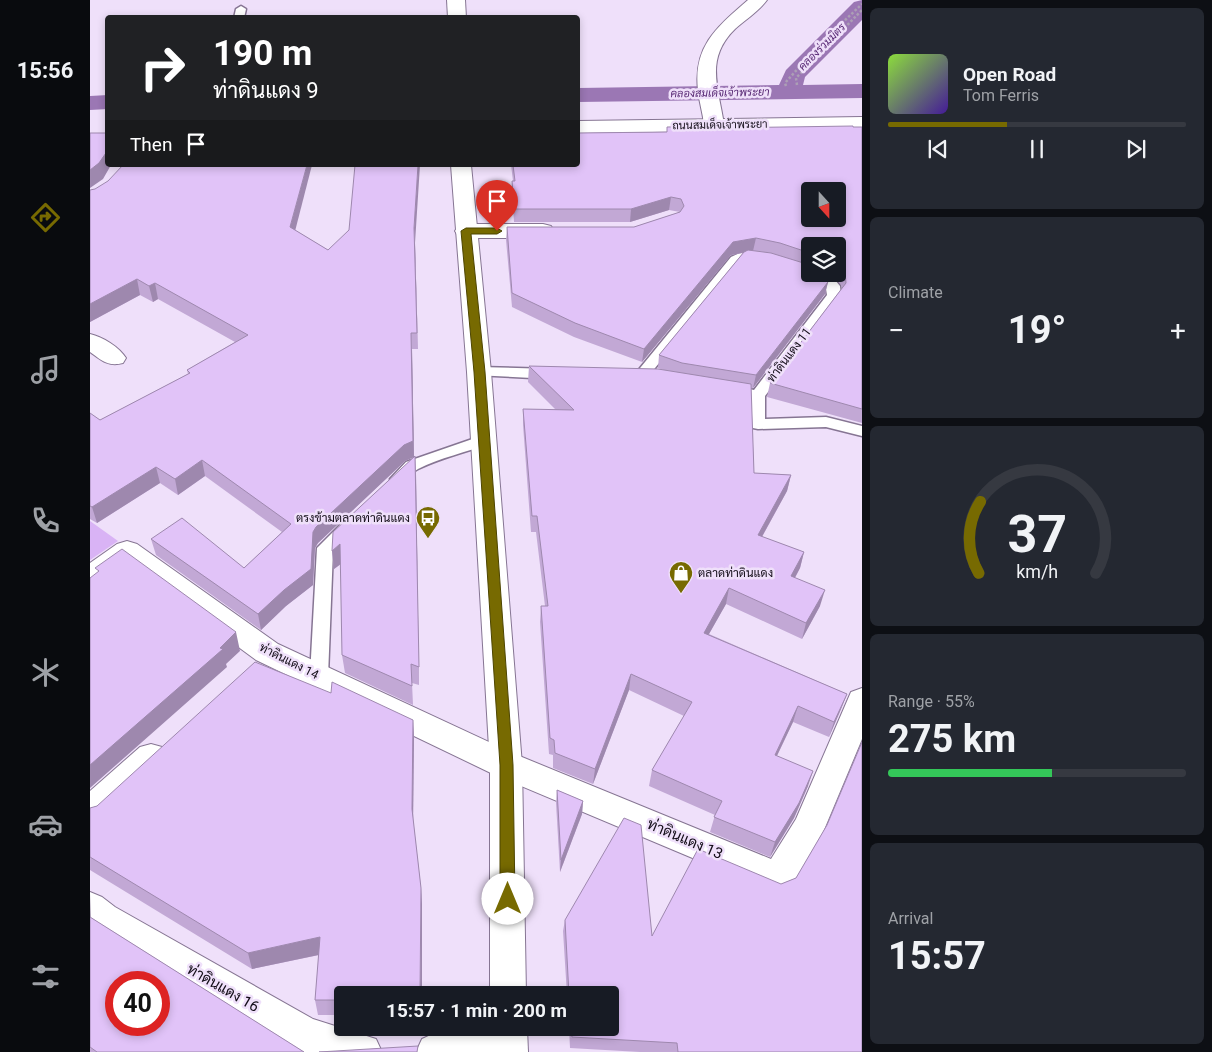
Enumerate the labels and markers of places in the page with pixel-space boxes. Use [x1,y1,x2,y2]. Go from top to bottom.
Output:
pin [476,180,518,231]
bus stop icon: ตรงข้ามตลาดท่าดินแดง [415,505,441,539]
place label: ตรงข้ามตลาดท่าดินแดง [296,511,410,525]
shop icon: ตลาดท่าดินแดง [668,560,694,594]
place label: ตลาดท่าดินแดง [698,566,773,580]

